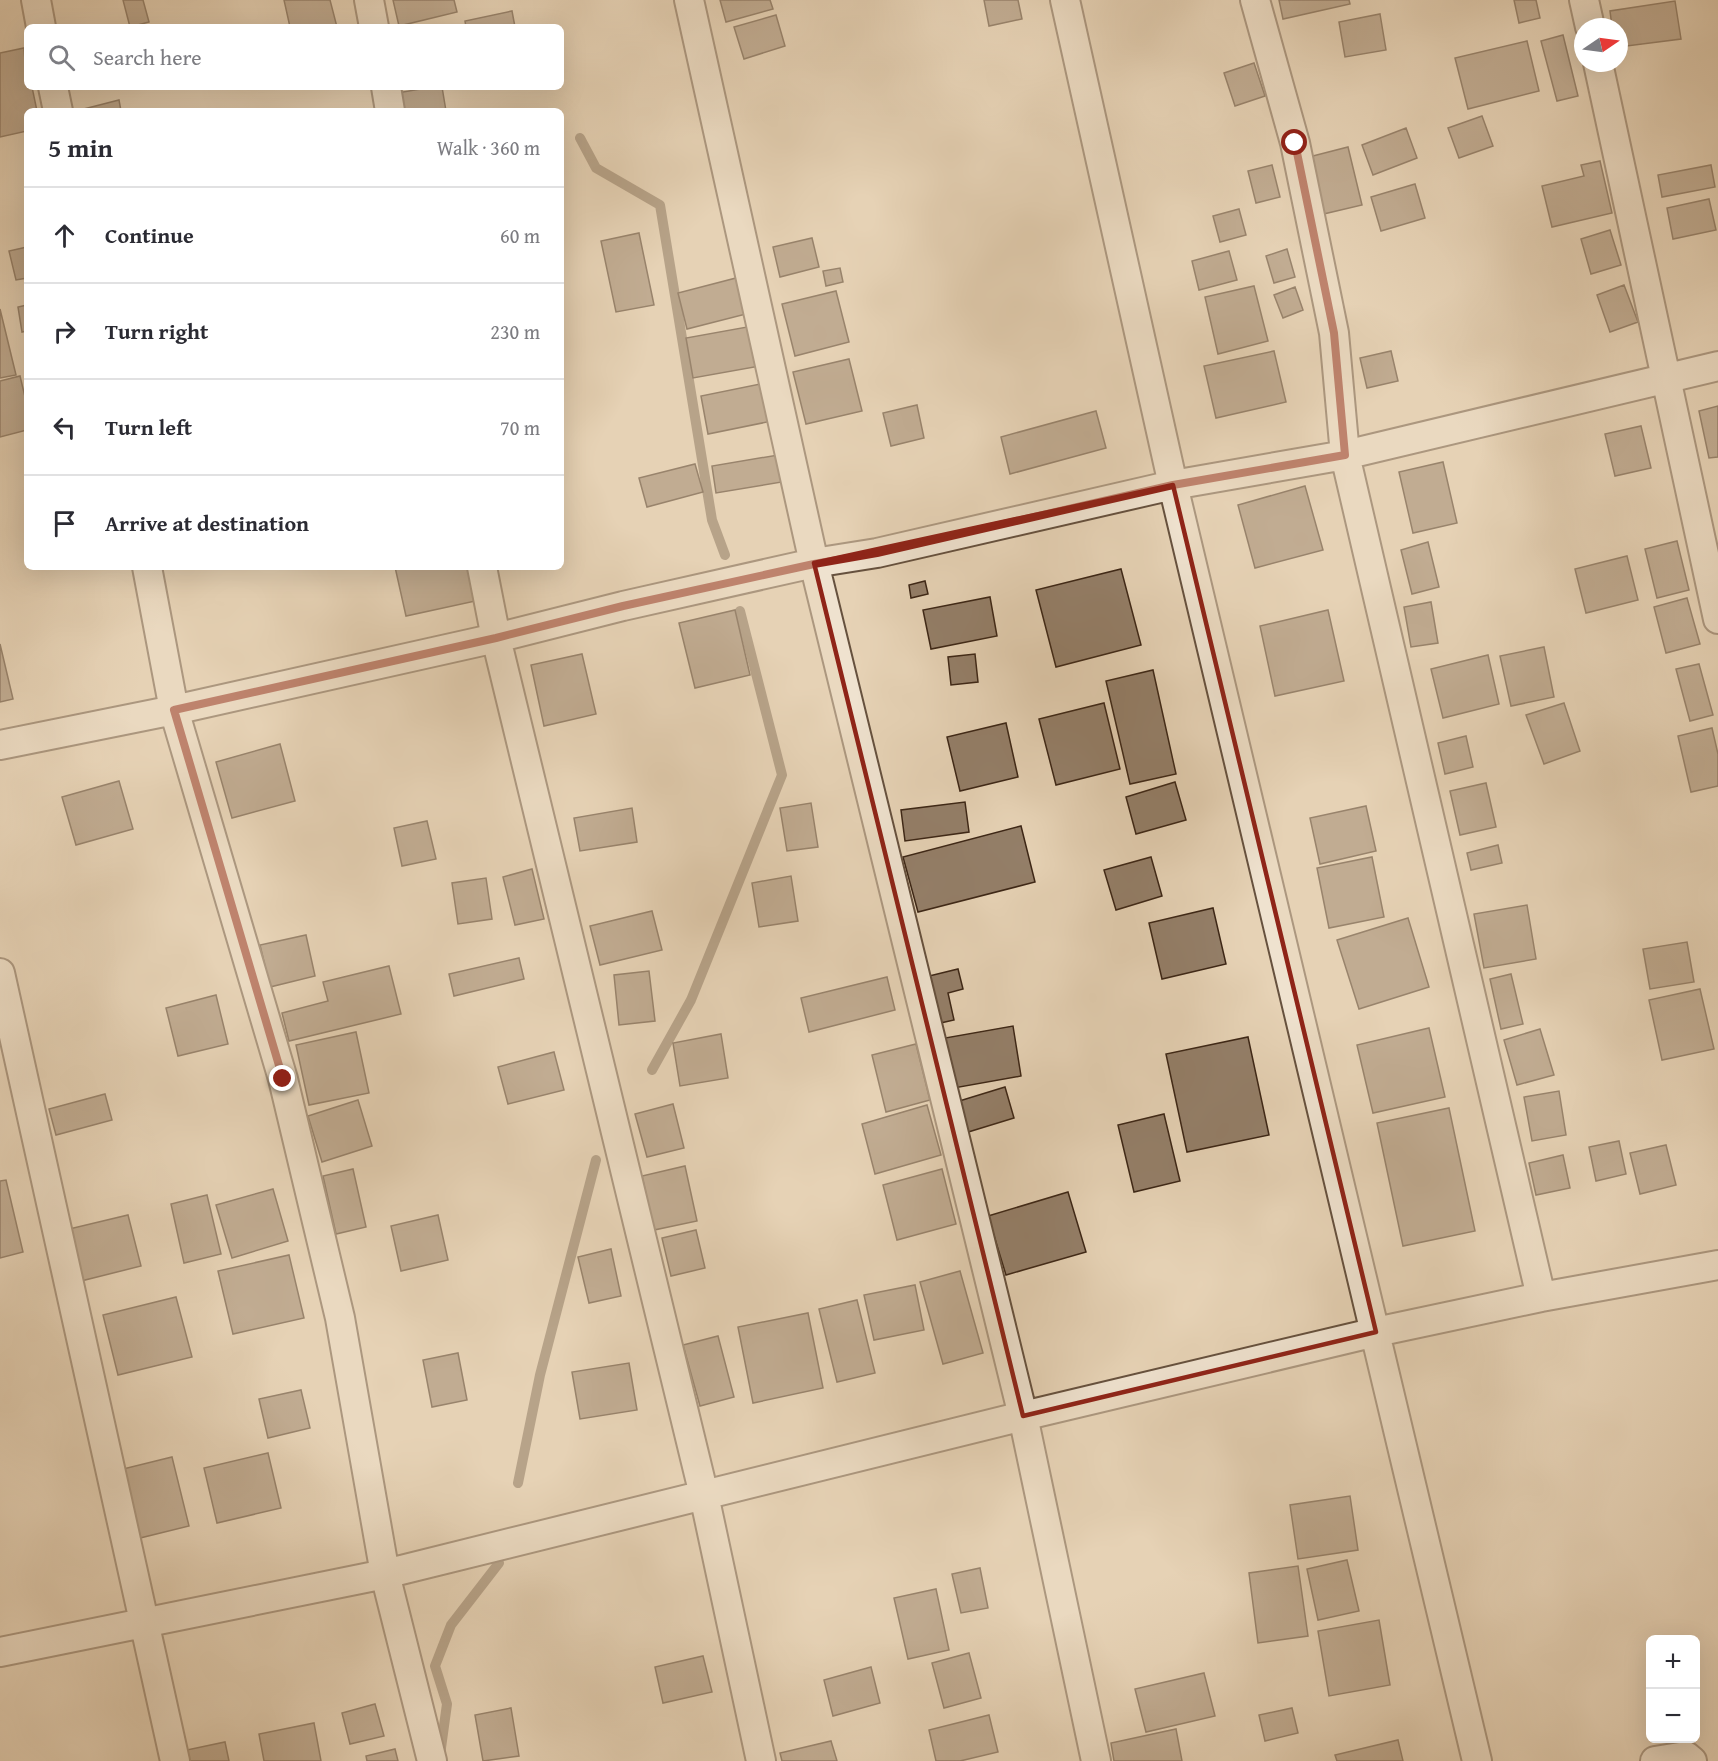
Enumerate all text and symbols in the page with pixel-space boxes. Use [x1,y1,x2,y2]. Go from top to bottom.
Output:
north arrow [1574,18,1628,72]
search box [24,24,564,90]
icon: search [45,41,78,74]
text: Search here [93,41,202,73]
text: 5 min [48,128,113,167]
route start [1281,129,1307,155]
text: Walk · 360 m [437,133,540,162]
icon: ahead [48,219,81,252]
text: Continue [105,219,194,251]
text: 60 m [500,221,540,250]
icon: right [48,315,81,348]
text: Turn right [105,315,208,347]
text: 230 m [490,317,540,346]
icon: left [48,411,81,444]
text: Turn left [105,411,192,443]
text: 70 m [500,413,540,442]
icon: arrive [48,507,81,540]
text: Arrive at destination [105,507,309,539]
route end [269,1065,295,1091]
map controls [1646,1635,1700,1743]
button: + [1646,1635,1700,1689]
button: − [1646,1689,1700,1743]

